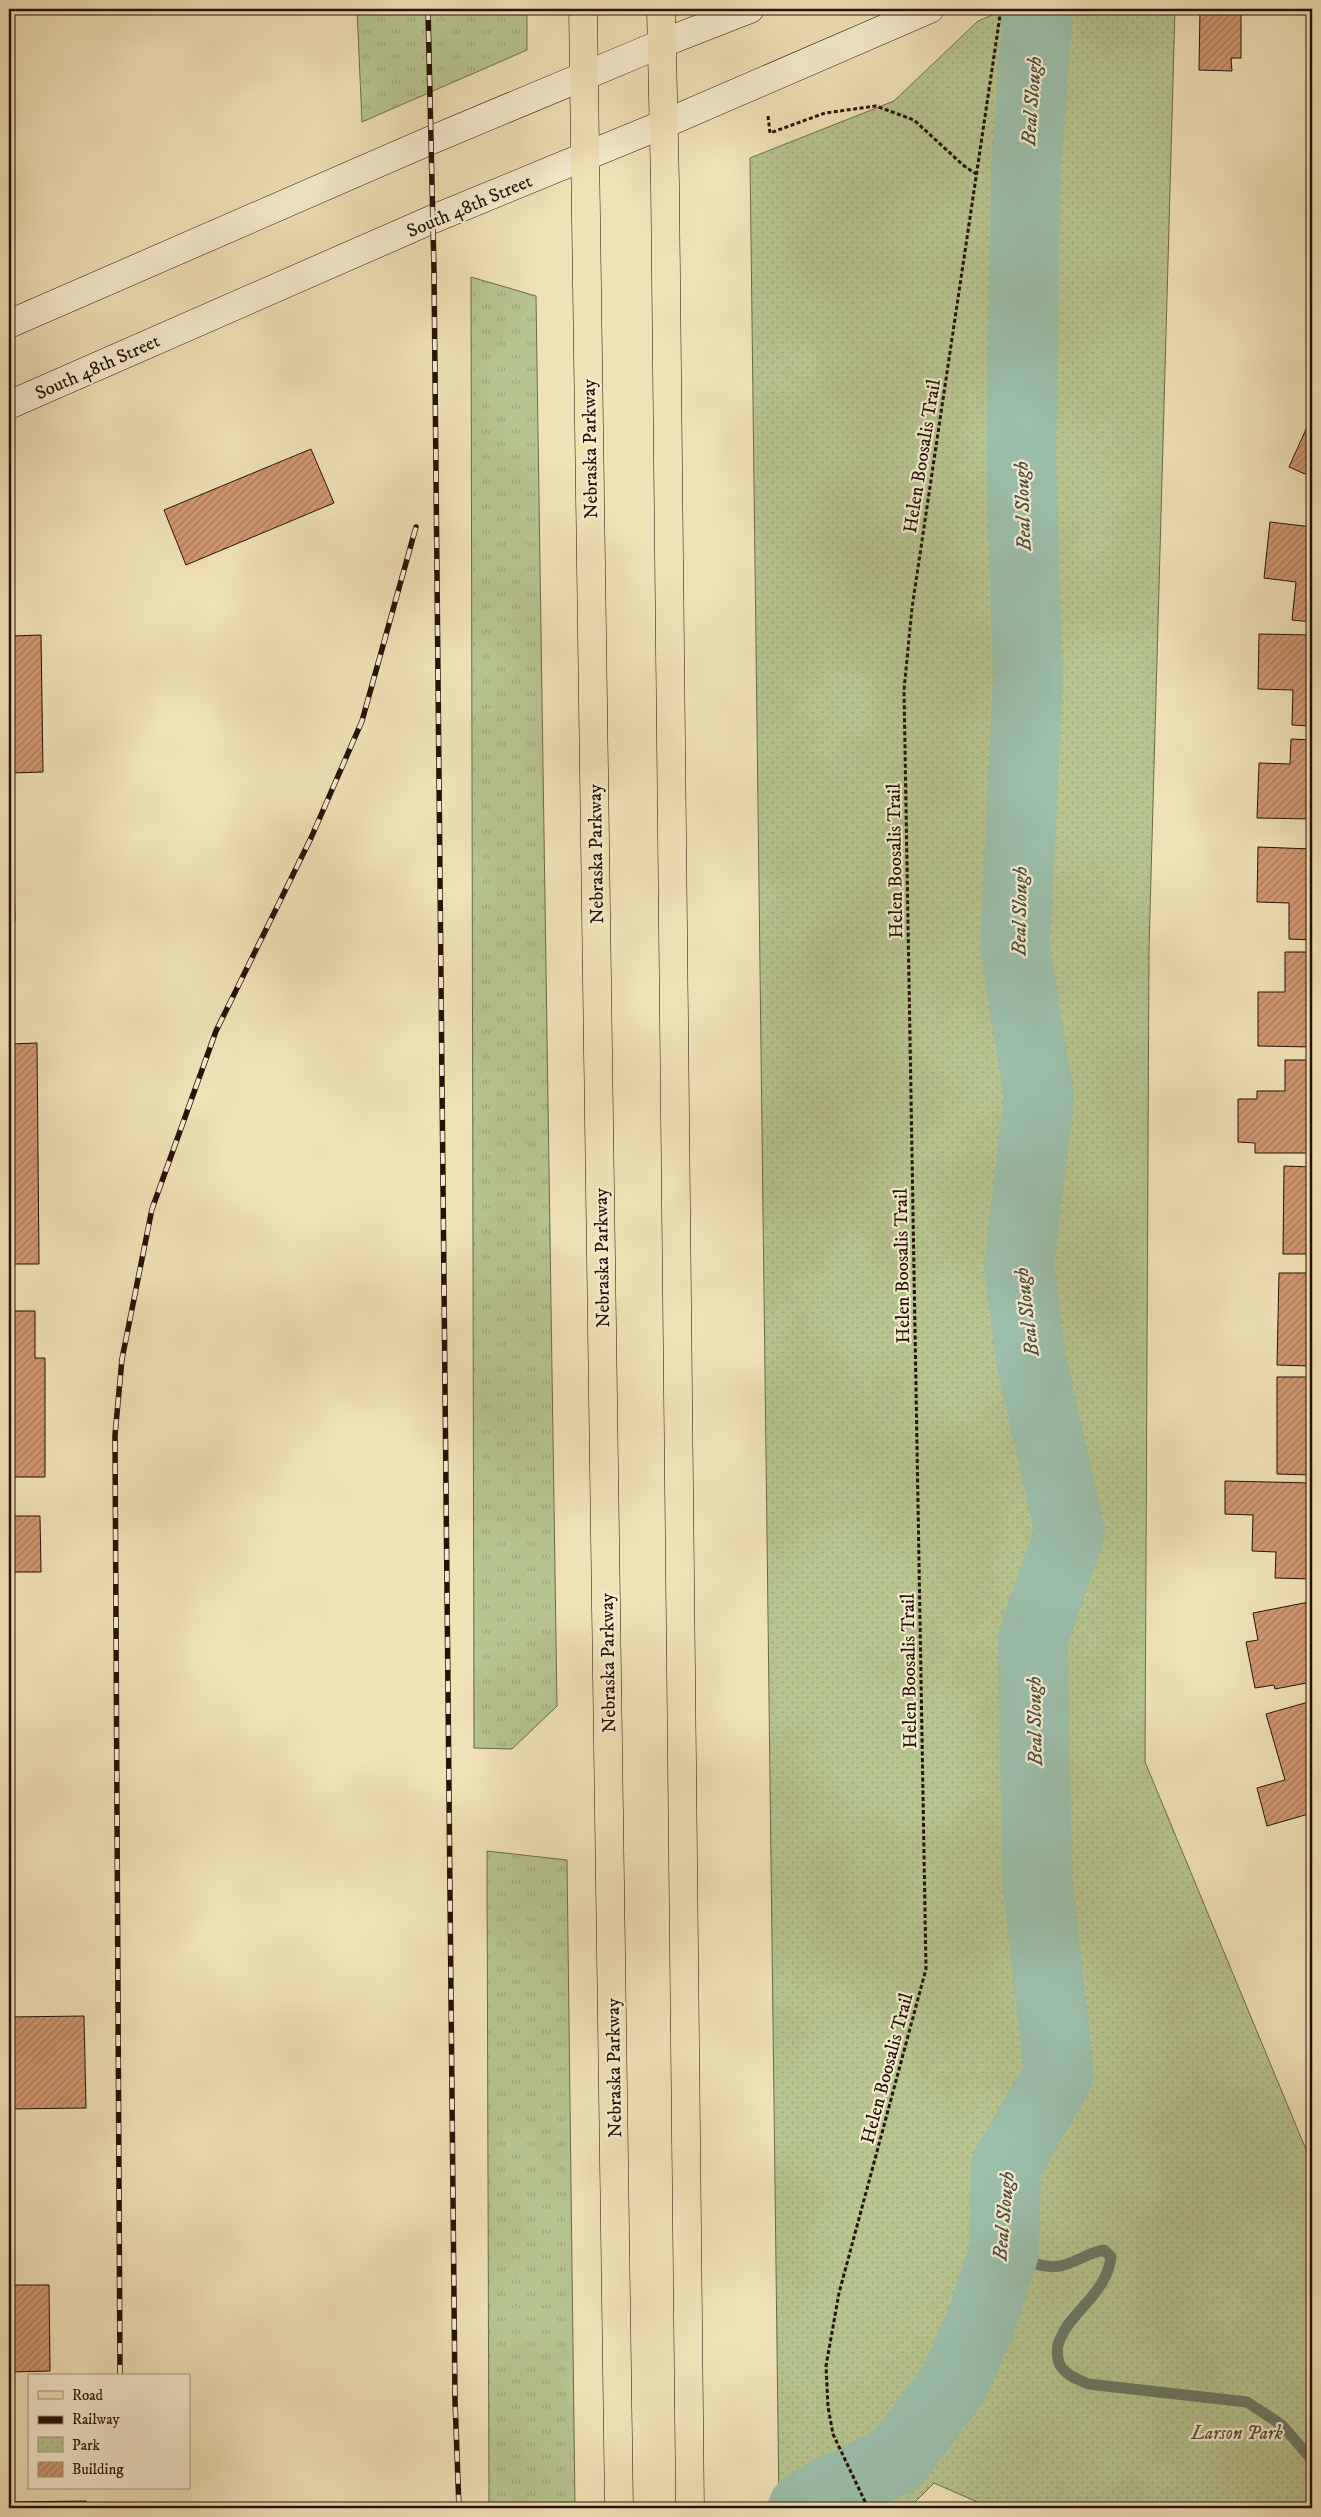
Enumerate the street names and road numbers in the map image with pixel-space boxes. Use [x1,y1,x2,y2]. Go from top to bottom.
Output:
street label: South 48th Street [403,170,536,243]
street label: South 48th Street [32,330,164,405]
street label: Nebraska Parkway [578,378,603,519]
street label: Helen Boosalis Trail [899,378,946,535]
street label: Nebraska Parkway [584,783,609,924]
street label: Helen Boosalis Trail [883,783,908,939]
street label: Nebraska Parkway [590,1187,615,1328]
street label: Helen Boosalis Trail [890,1188,915,1344]
street label: Nebraska Parkway [596,1592,621,1733]
street label: Helen Boosalis Trail [897,1593,922,1749]
street label: Helen Boosalis Trail [856,1990,919,2146]
street label: Nebraska Parkway [602,1997,627,2138]

